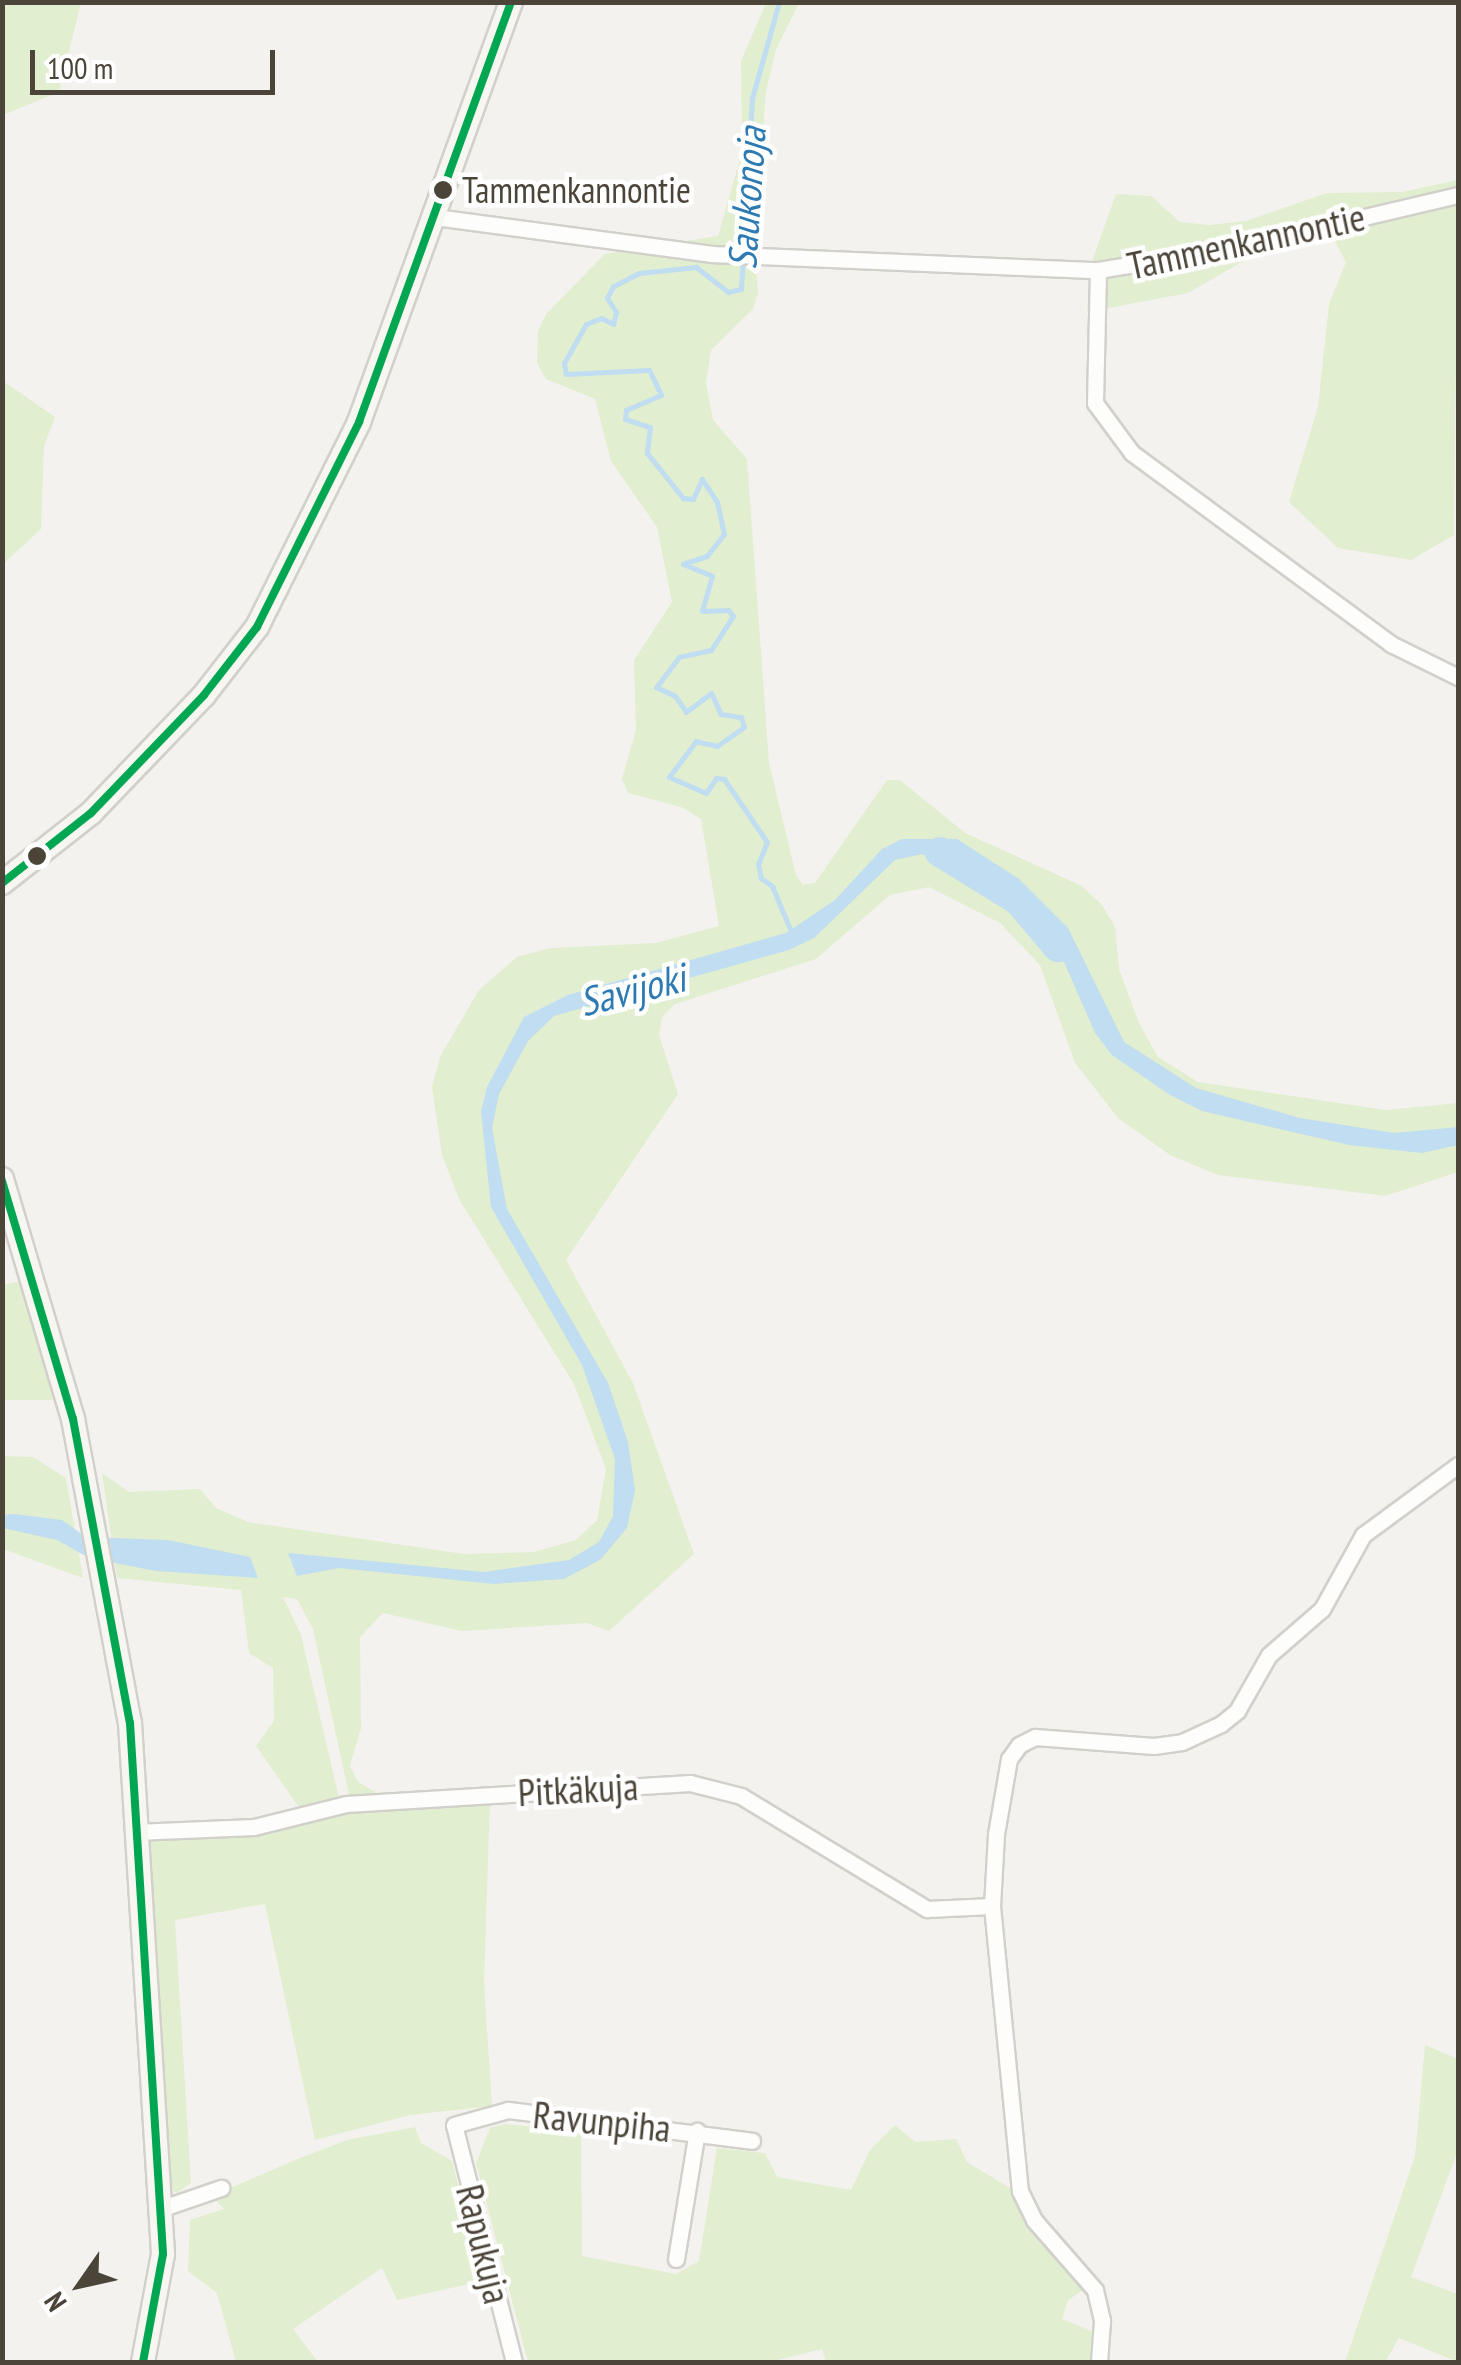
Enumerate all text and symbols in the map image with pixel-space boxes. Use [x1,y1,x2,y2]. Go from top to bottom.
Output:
scale bar [35,30,280,92]
text: 100 m [47,48,113,87]
water label: Saukonoja [717,125,775,271]
place label: Tammenkannontie [462,168,691,212]
marker: Tammenkannontie [433,180,453,200]
street label: Tammenkannontie [1123,194,1369,288]
unlabelled marker [27,846,47,866]
water label: Savijoki [574,953,690,1025]
street label: Pitkäkuja [517,1763,639,1815]
street label: Ravunpiha [531,2091,673,2151]
street label: Rapukuja [447,2180,521,2308]
north arrow [30,2235,130,2335]
text: N [35,2285,74,2319]

